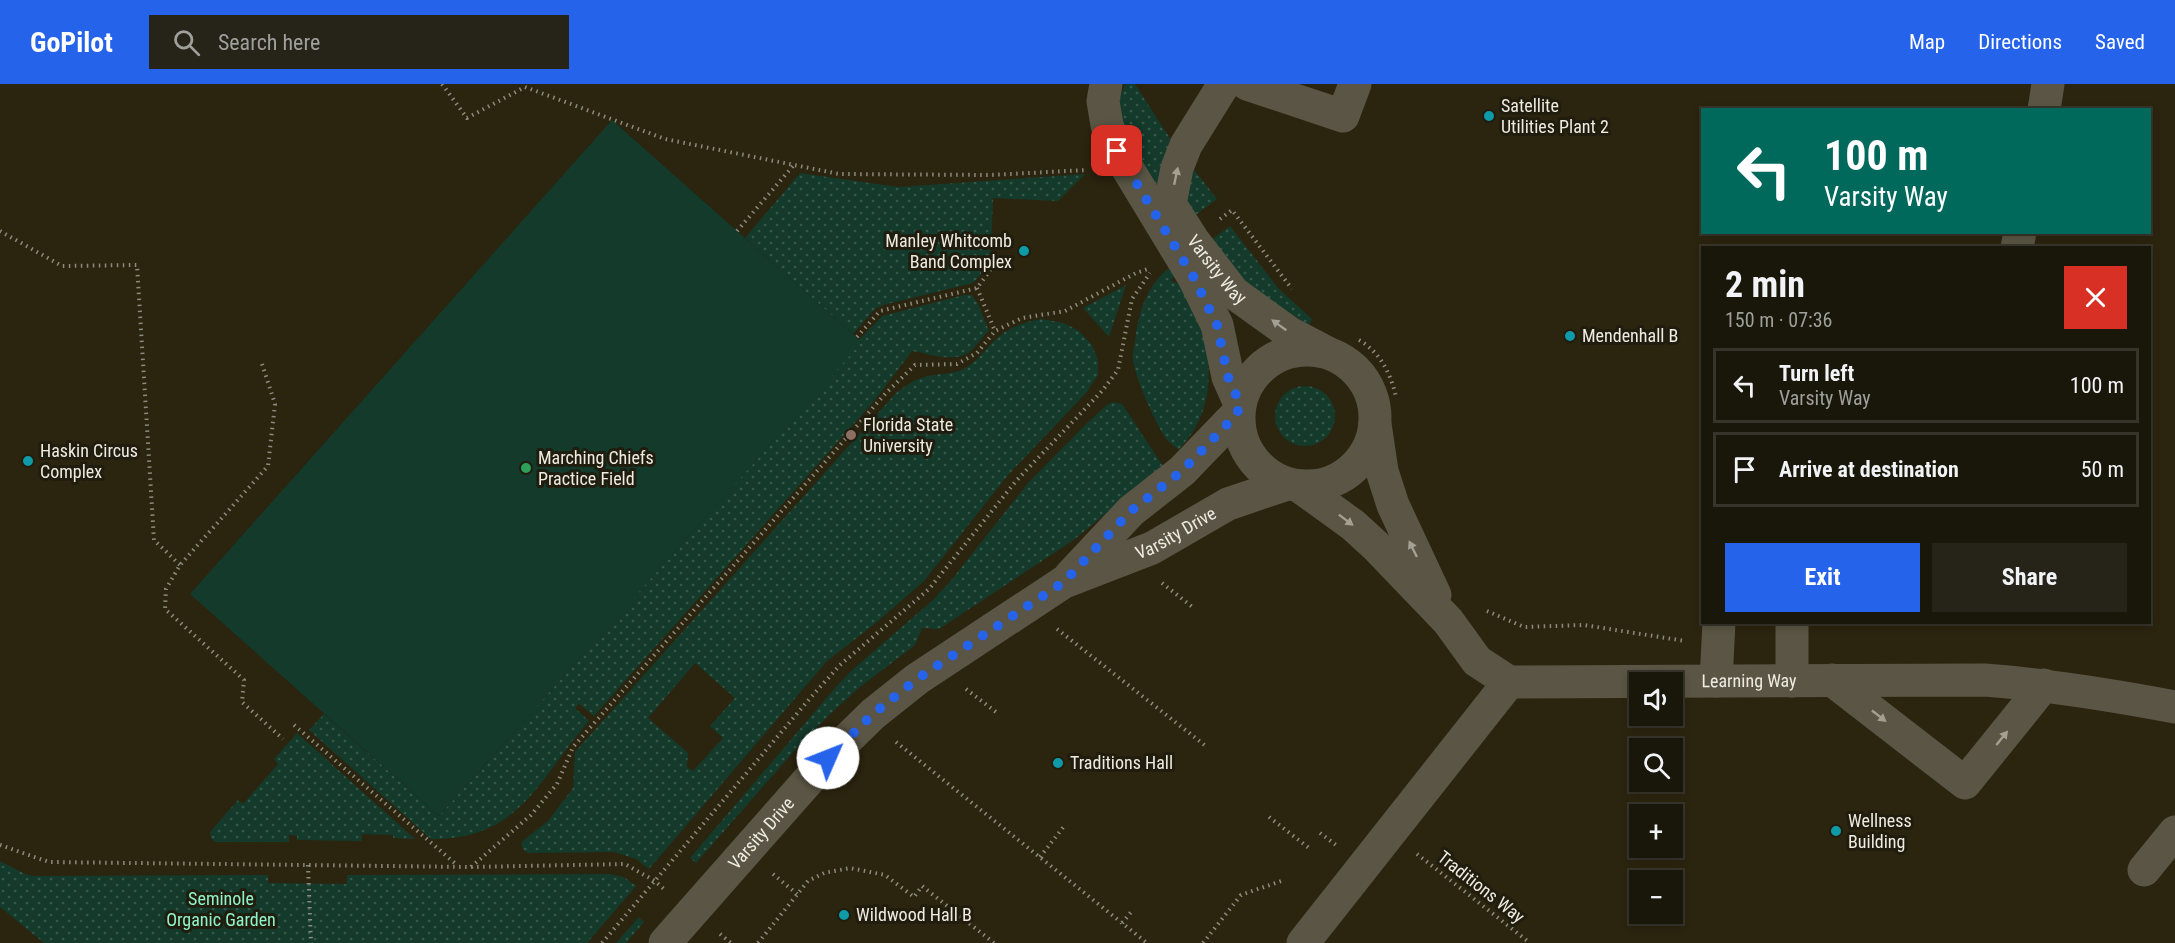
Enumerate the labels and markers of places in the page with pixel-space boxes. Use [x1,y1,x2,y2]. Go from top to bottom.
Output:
place label: Satellite Utilities Plant 2 [1501,95,1609,137]
marker: Satellite Utilities Plant 2 [1482,109,1496,123]
pin [1091,125,1142,176]
place label: Manley Whitcomb Band Complex [885,230,1012,272]
marker: Manley Whitcomb Band Complex [1017,244,1031,258]
place label: Mendenhall B [1582,325,1678,346]
marker: Mendenhall B [1563,329,1577,343]
place label: Florida State University [863,414,953,456]
marker: Florida State University [844,428,858,442]
place label: Haskin Circus Complex [40,440,138,482]
place label: Marching Chiefs Practice Field [538,447,654,489]
marker: Haskin Circus Complex [21,454,35,468]
marker: Marching Chiefs Practice Field [519,461,533,475]
place label: Traditions Hall [1070,752,1173,773]
marker: Traditions Hall [1051,756,1065,770]
place label: Wellness Building [1848,810,1912,852]
marker: Wellness Building [1829,824,1843,838]
place label: Wildwood Hall B [856,904,972,925]
marker: Wildwood Hall B [837,908,851,922]

